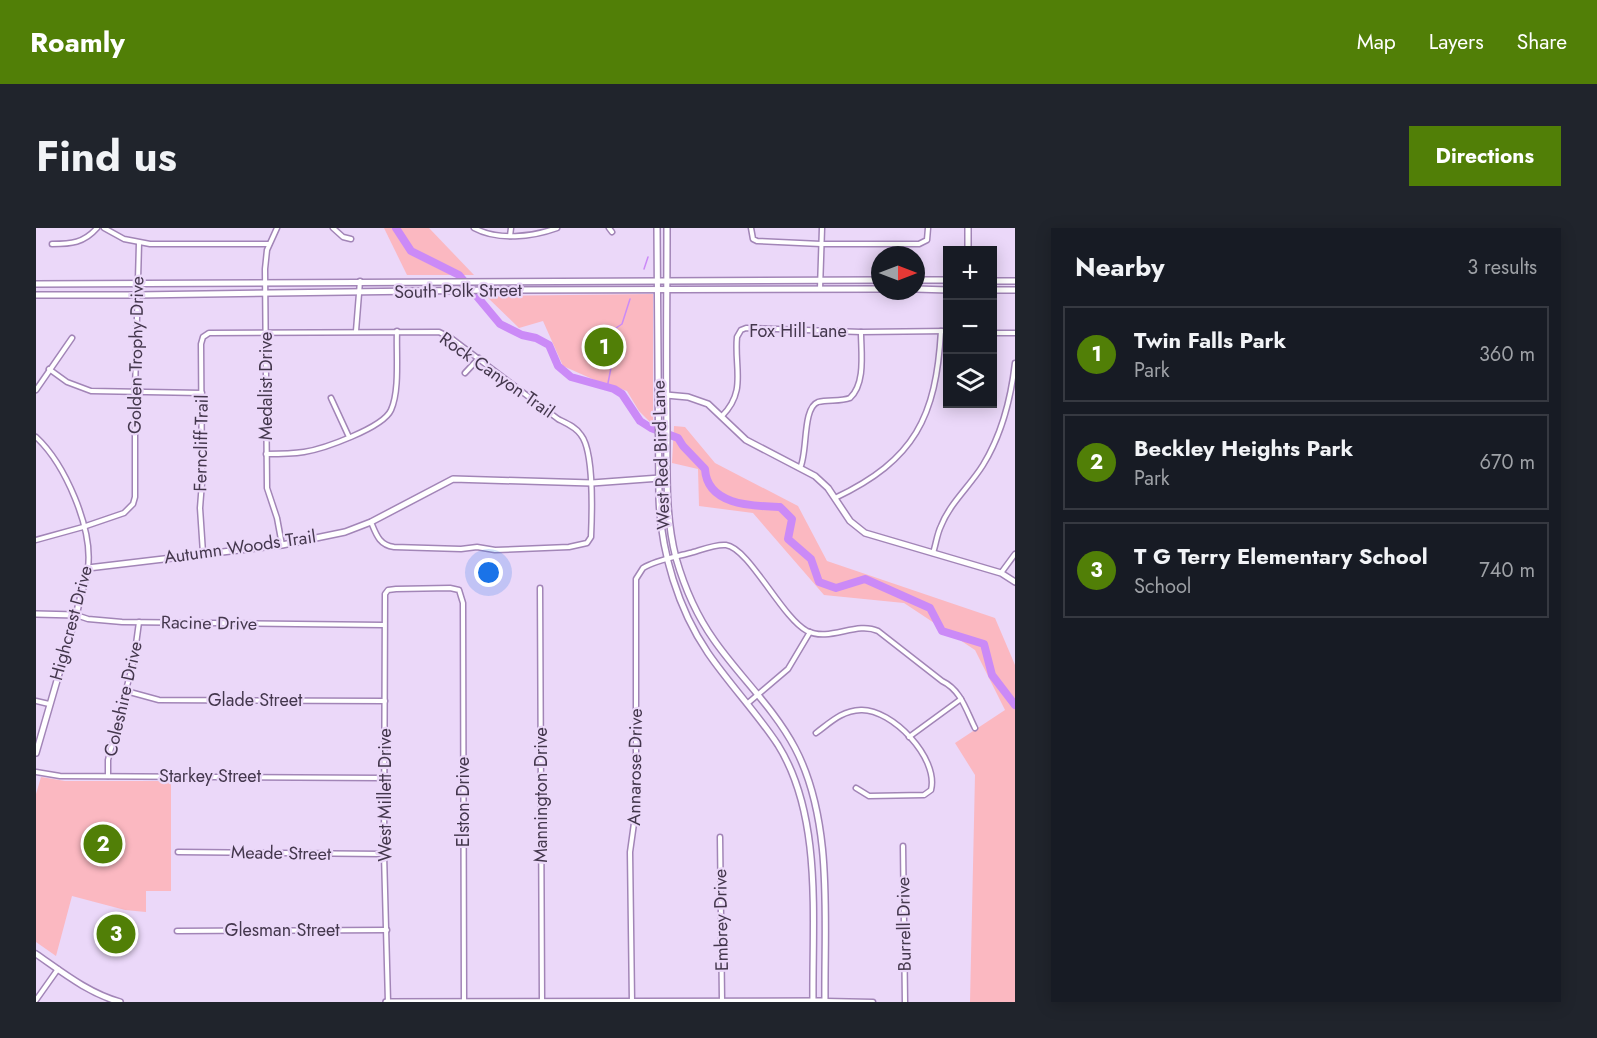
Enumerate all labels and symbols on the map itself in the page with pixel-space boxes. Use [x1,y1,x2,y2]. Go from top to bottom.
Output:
north arrow [871,246,925,300]
street label: Golden Trophy Drive [122,276,150,434]
street label: South Polk Street [394,277,523,305]
street label: Fox Hill Lane [749,318,847,344]
pin: 1 [584,324,624,370]
street label: Rock Canyon Trail [434,326,560,424]
street label: Medalist Drive [253,332,279,440]
street label: West Red Bird Lane [645,380,677,530]
street label: Ferncliff Trail [187,394,215,492]
street label: Autumn Woods Trail [162,523,318,571]
your location [474,558,503,587]
street label: Highcrest Drive [43,563,99,683]
street label: Racine Drive [161,609,257,637]
street label: Coleshire Drive [97,639,149,759]
street label: Glade Street [208,687,303,713]
street label: Annarose Drive [621,708,649,826]
street label: Mannington Drive [528,727,554,863]
street label: West Millett Drive [372,728,398,862]
street label: Elston Drive [450,757,476,847]
street label: Starkey Street [159,763,262,789]
pin: 2 [84,822,122,866]
street label: Meade Street [231,839,332,867]
street label: Embrey Drive [707,869,735,971]
street label: Burrell Drive [890,877,918,971]
pin: 3 [96,912,136,956]
street label: Glesman Street [224,917,340,943]

